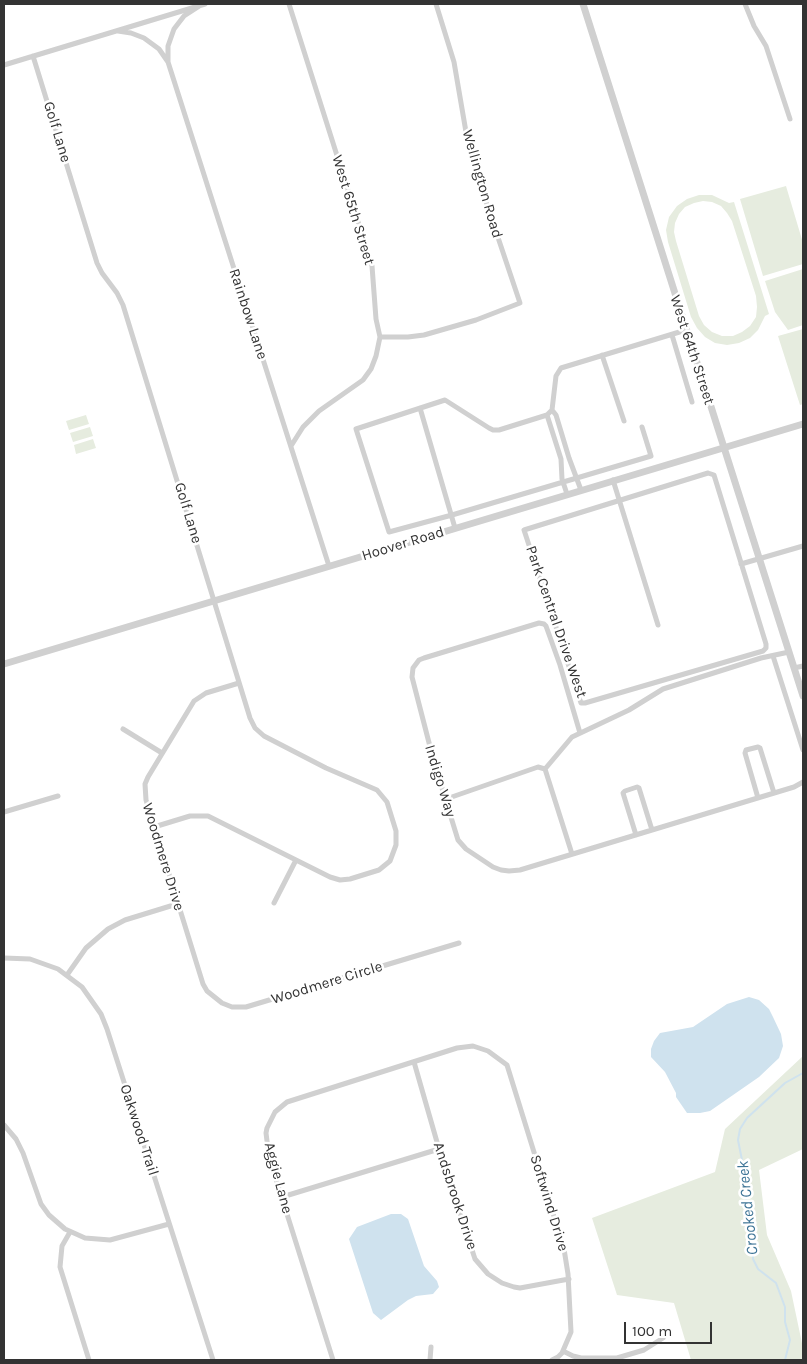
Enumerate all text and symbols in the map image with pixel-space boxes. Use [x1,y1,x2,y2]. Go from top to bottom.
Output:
street label: Golf Lane [39,99,75,165]
street label: Wellington Road [458,128,506,240]
street label: West 65th Street [328,153,378,267]
street label: Rainbow Lane [225,266,271,362]
street label: West 64th Street [666,293,718,407]
street label: Golf Lane [170,480,206,546]
street label: Hoover Road [360,523,446,565]
street label: Park Central Drive West [521,544,591,700]
street label: Indigo Way [420,743,460,819]
street label: Woodmere Drive [138,801,188,913]
street label: Woodmere Circle [269,958,385,1008]
street label: Oakwood Trail [116,1082,162,1178]
street label: Aggie Lane [260,1140,296,1216]
street label: Andsbrook Drive [429,1140,481,1252]
street label: Softwind Drive [526,1153,572,1253]
water label: Crooked Creek [733,1160,763,1256]
scale bar [627,1312,714,1344]
text: 100 m [632,1322,672,1340]

